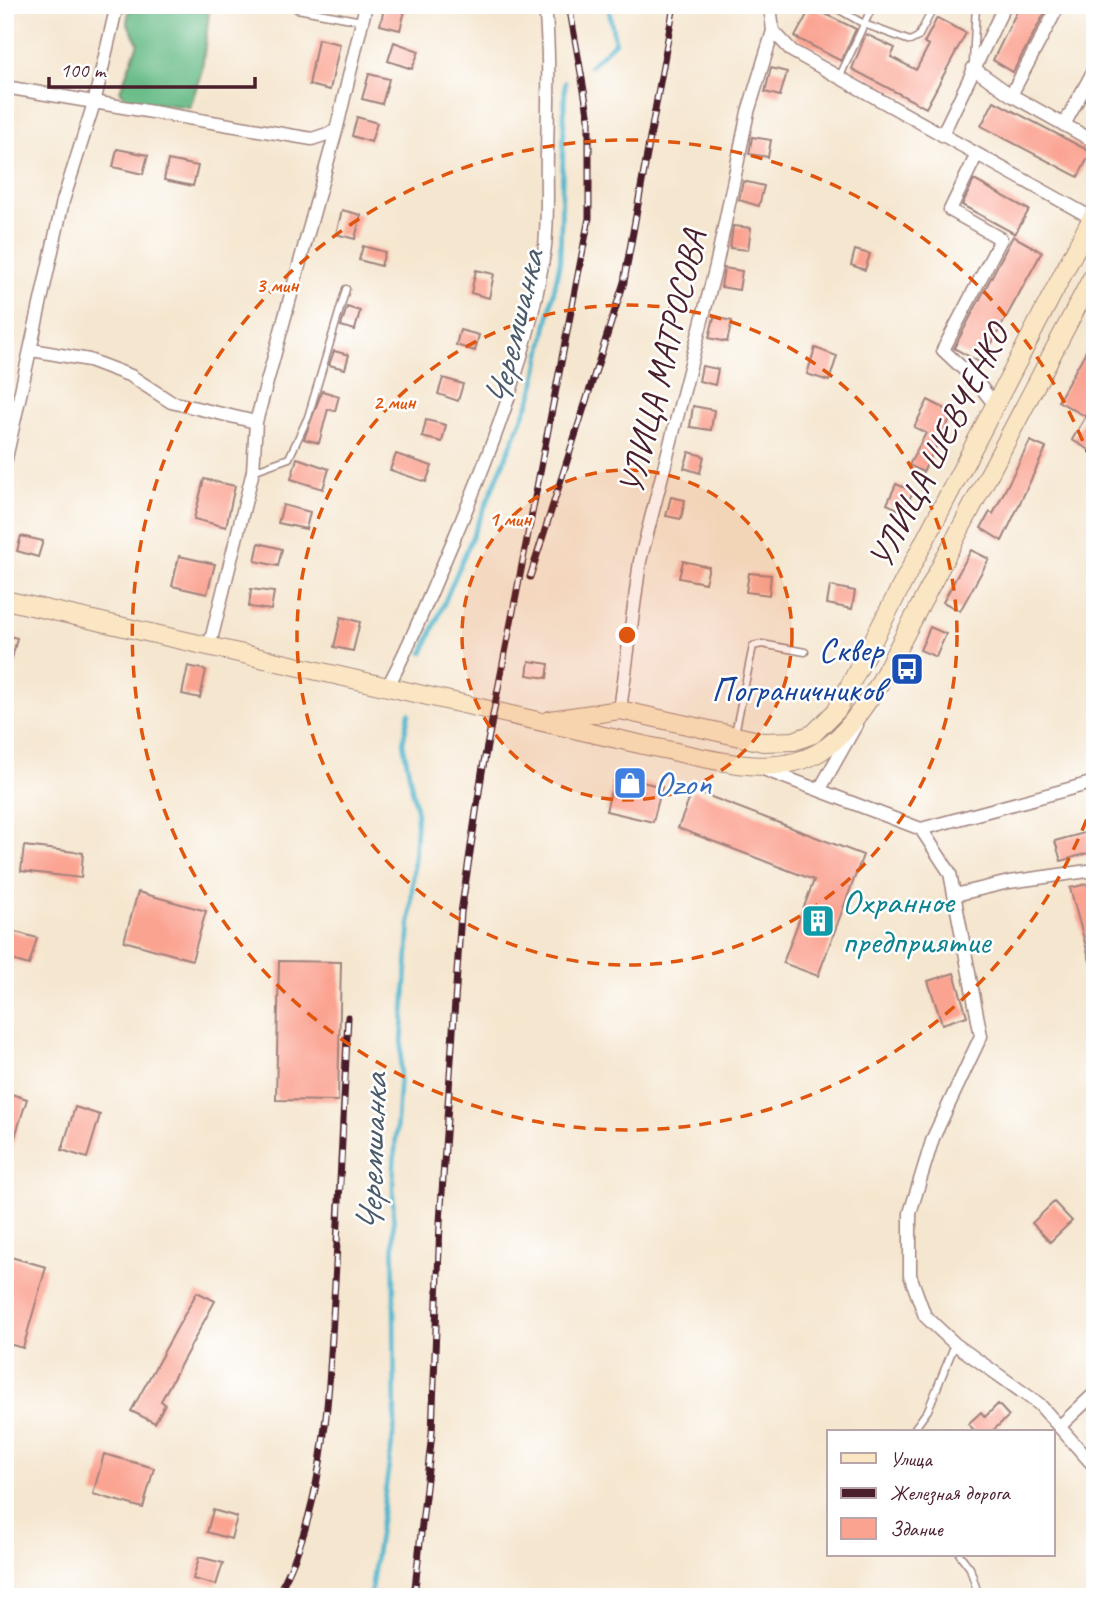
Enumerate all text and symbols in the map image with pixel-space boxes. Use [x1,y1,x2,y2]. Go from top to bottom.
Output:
scale bar [49,46,256,90]
text: 100 m [60,57,107,83]
street label: УЛИЦА МАТРОСОВА [608,224,717,499]
water label: Черемшанка [473,243,555,412]
text: 3 мин [256,272,300,298]
street label: УЛИЦА ШЕВЧЕНКО [858,314,1021,575]
text: 2 мин [373,389,417,415]
text: 1 мин [489,506,533,532]
centre of rings [615,623,639,647]
place label: Сквер Пограничников [711,627,891,712]
bus stop icon: Сквер Пограничников [888,650,926,688]
place label: Ozon [654,761,712,806]
shop icon: Ozon [611,764,649,802]
place label: Охранное предприятие [842,879,993,964]
building icon: Охранное предприятие [799,902,837,940]
water label: Черемшанка [345,1070,398,1234]
legend [827,1430,1054,1556]
text: Улица [890,1446,933,1472]
text: Железная дорога [890,1480,1011,1506]
text: Здание [890,1516,944,1542]

